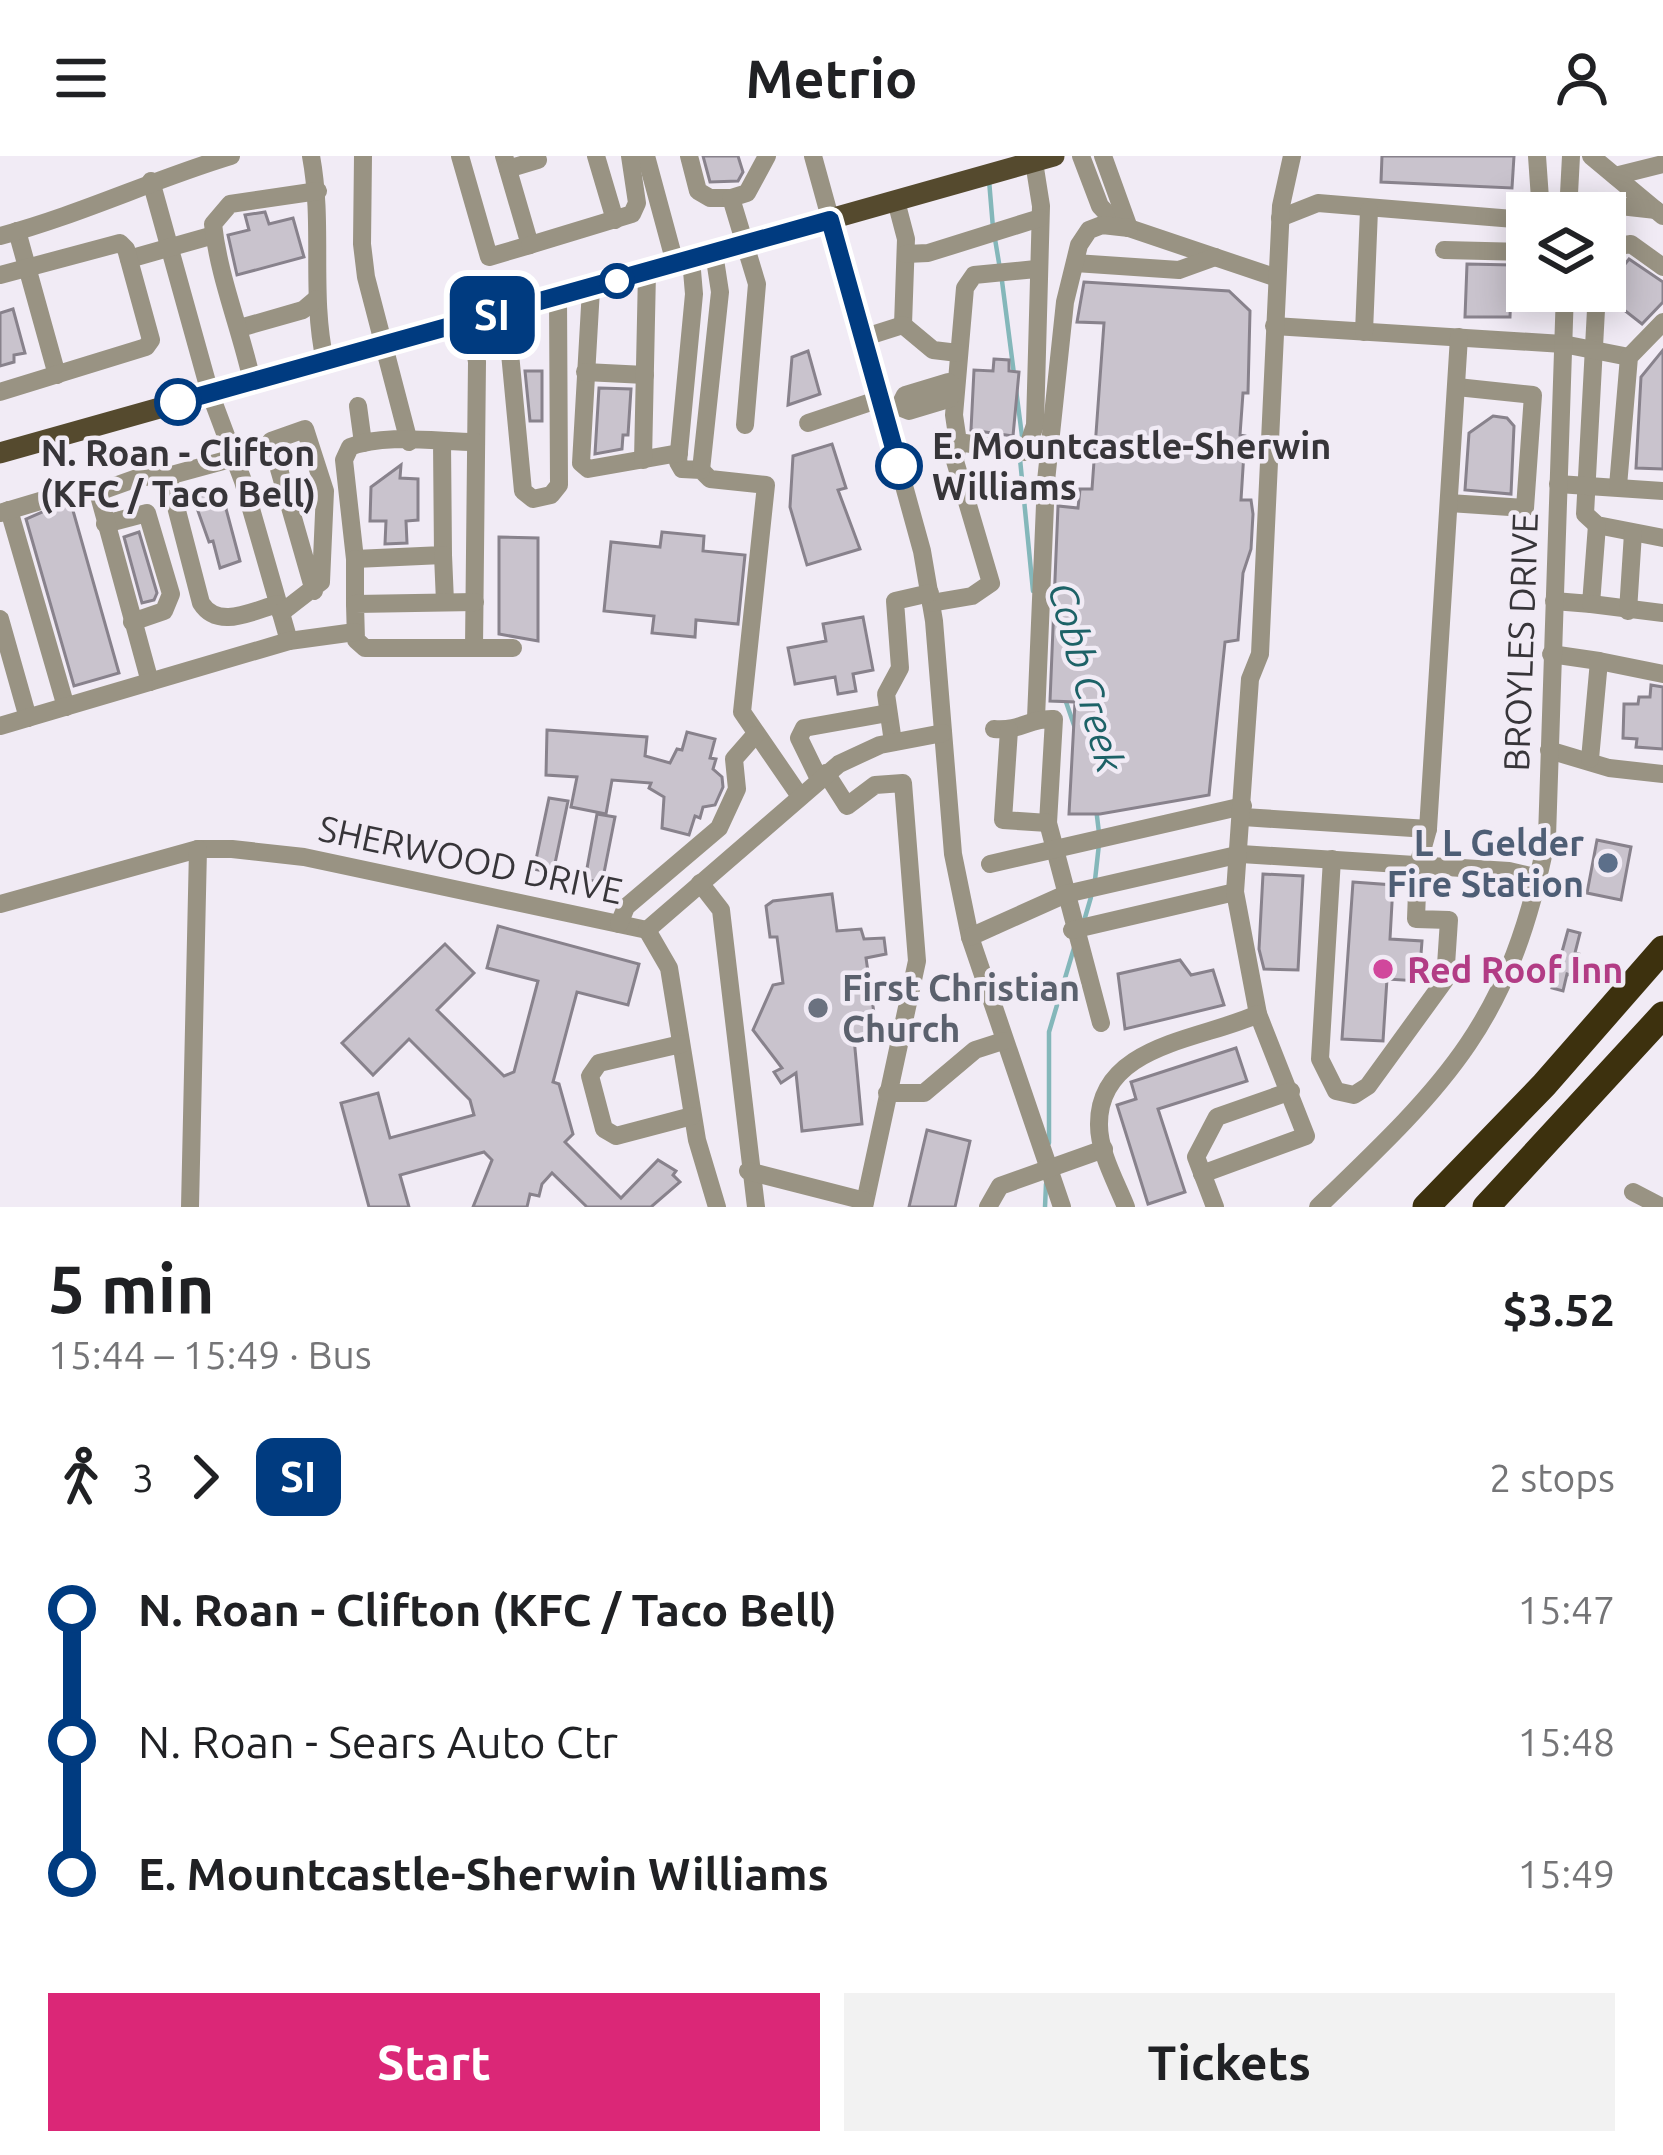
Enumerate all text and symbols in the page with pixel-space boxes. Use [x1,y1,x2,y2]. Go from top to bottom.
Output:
icon: menu [48,45,114,111]
icon: person [1549,45,1615,111]
text: Metrio [745,48,918,108]
map controls [1506,192,1626,312]
button: layers [1506,192,1626,312]
unlabelled marker [601,265,633,297]
line badge: SI [438,276,546,354]
text: SI [474,291,510,338]
marker: N. Roan - Clifton (KFC / Taco Bell) [156,380,200,424]
place label: E. Mountcastle-Sherwin Williams [932,425,1331,507]
place label: N. Roan - Clifton (KFC / Taco Bell) [40,432,316,514]
marker: E. Mountcastle-Sherwin Williams [877,444,921,488]
street label: BROYLES DRIVE [1495,512,1545,772]
water label: Cobb Creek [1041,577,1133,777]
street label: SHERWOOD DRIVE [315,807,627,911]
place label: L L Gelder Fire Station [1387,822,1584,904]
marker: L L Gelder Fire Station [1595,850,1621,876]
place label: Red Roof Inn [1407,949,1623,990]
marker: Red Roof Inn [1370,956,1396,982]
place label: First Christian Church [842,967,1080,1049]
marker: First Christian Church [805,995,831,1021]
text: 5 min [48,1251,215,1325]
text: $3.52 [1502,1284,1615,1335]
text: 15:44 – 15:49 · Bus [48,1333,372,1376]
icon: walk [48,1444,114,1510]
icon: forward [172,1444,238,1510]
text: SI [280,1453,317,1500]
text: 3 [132,1456,154,1499]
text: 2 stops [1489,1456,1615,1499]
text: N. Roan - Clifton (KFC / Taco Bell) [138,1584,837,1635]
text: 15:47 [1517,1588,1615,1631]
text: N. Roan - Sears Auto Ctr [138,1716,618,1767]
text: 15:48 [1517,1720,1615,1763]
text: E. Mountcastle-Sherwin Williams [138,1848,829,1899]
text: 15:49 [1517,1852,1615,1895]
button: Start [48,1993,820,2131]
button: Tickets [844,1993,1615,2131]

